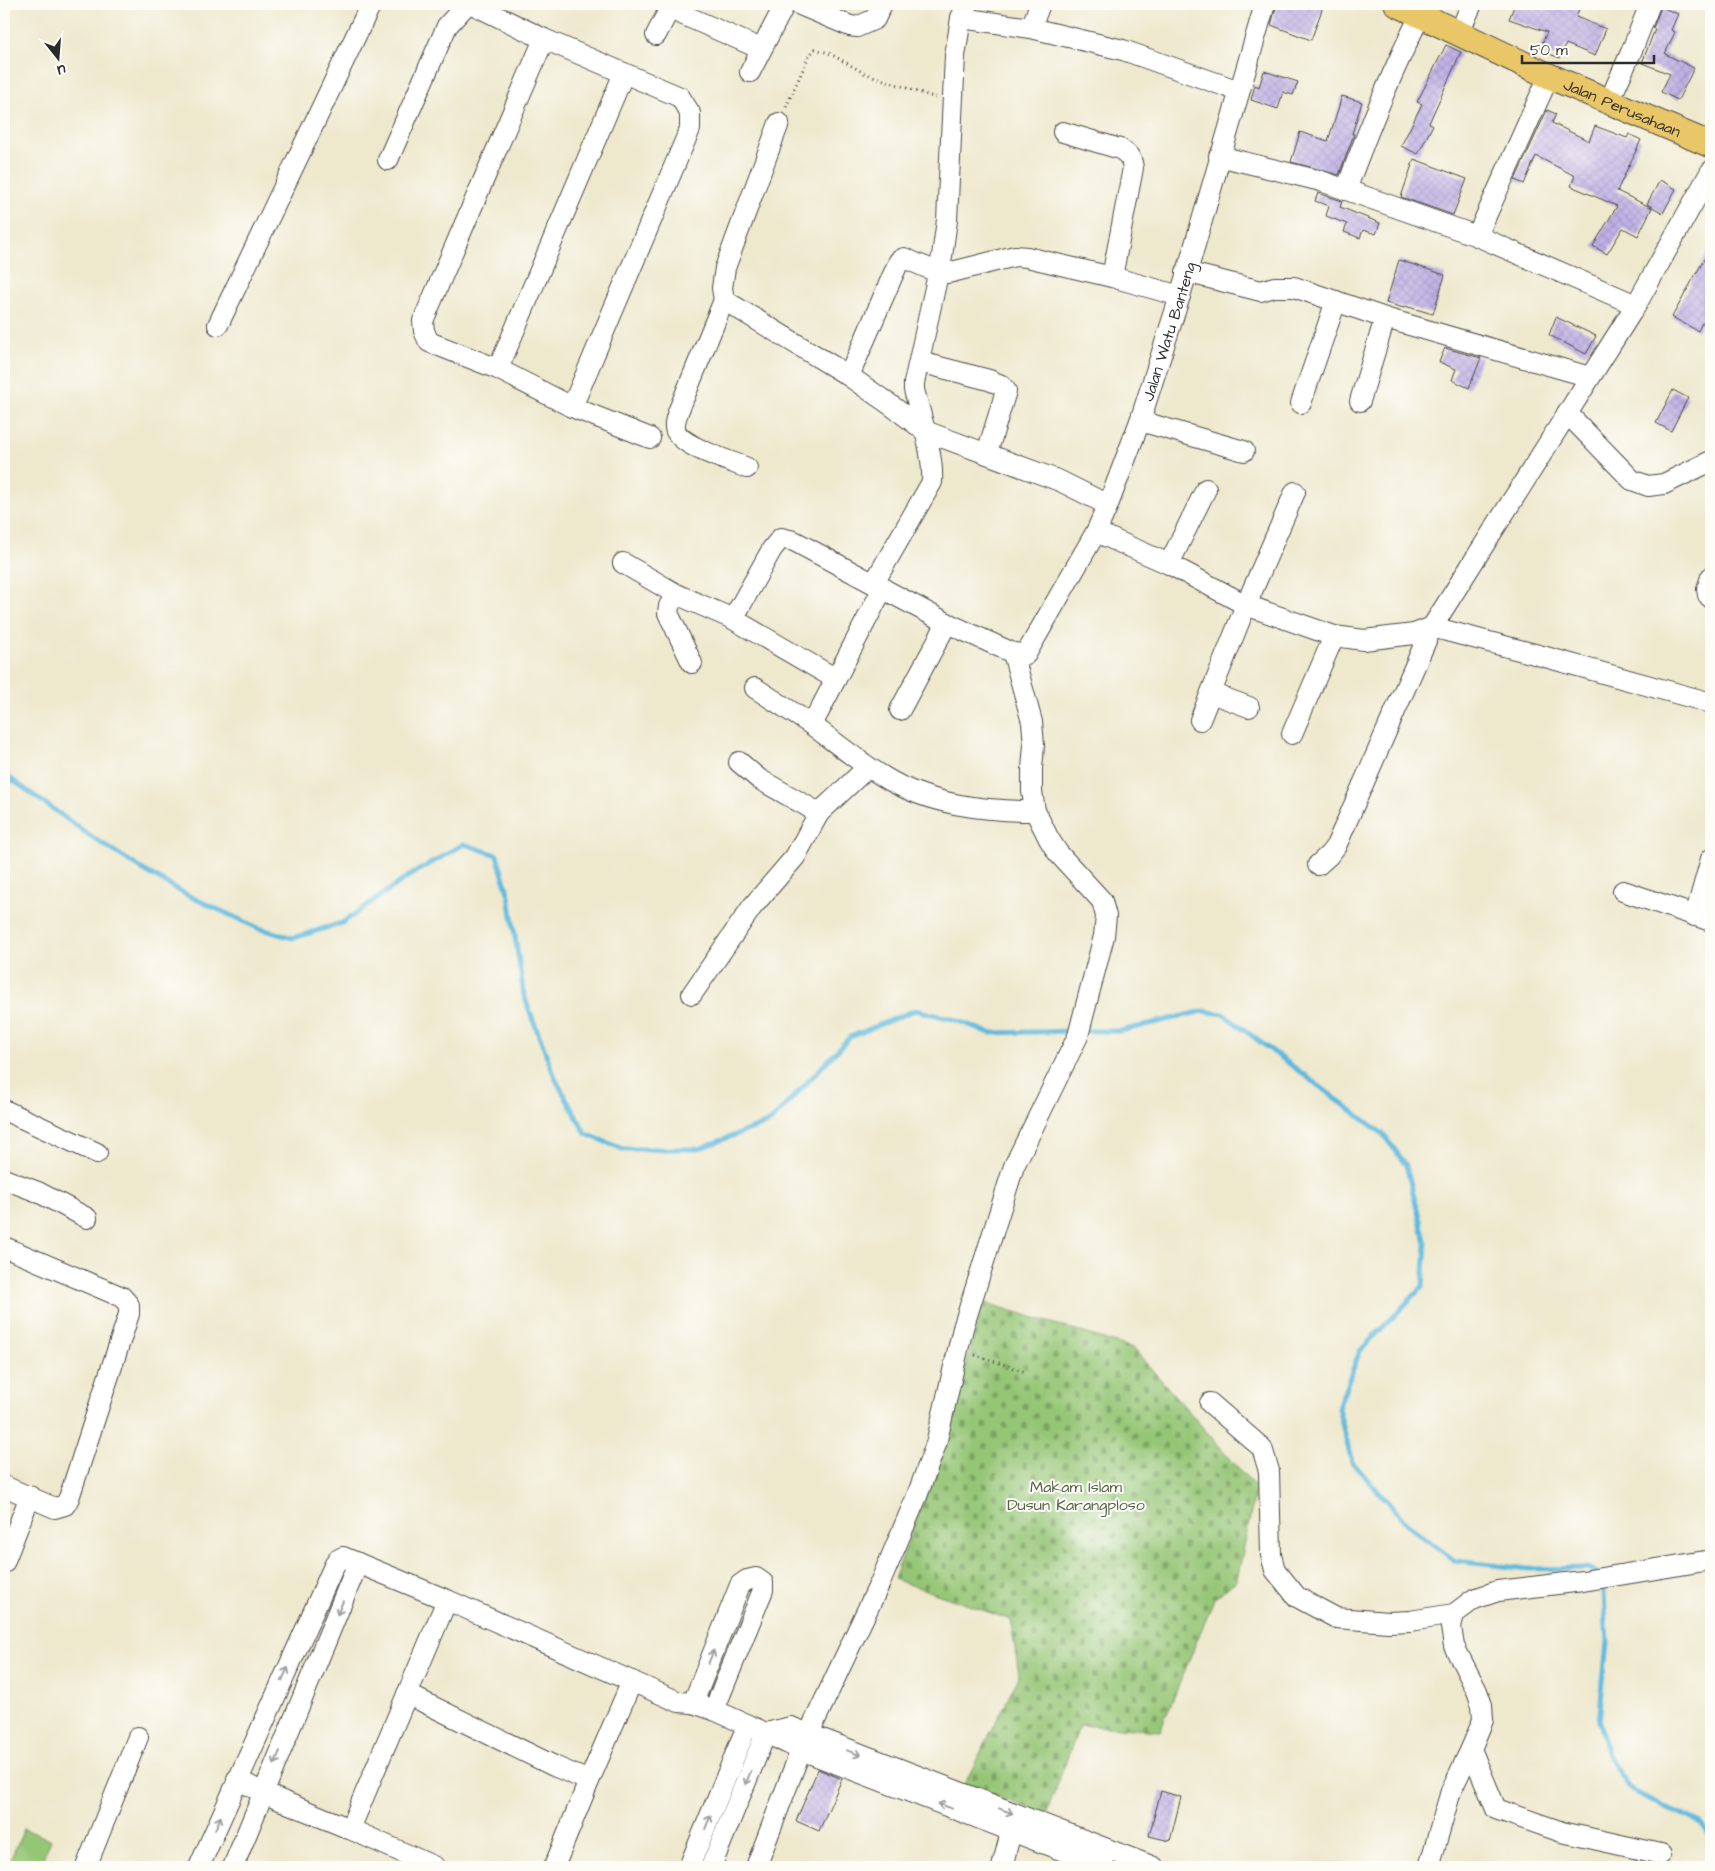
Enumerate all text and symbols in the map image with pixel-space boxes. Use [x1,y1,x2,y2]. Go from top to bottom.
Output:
north arrow [32,32,82,82]
scale bar [1522,32,1655,64]
text: 50 m [1530,40,1568,61]
text: U [55,59,68,80]
street label: Jalan Perusahaan [1560,73,1684,143]
street label: Jalan Watu Banteng [1137,259,1202,404]
park label: Makam Islam Dusun Karangploso [1007,1476,1145,1517]
one-way arrow [334,1600,344,1615]
one-way arrow [707,1650,717,1665]
one-way arrow [280,1667,290,1682]
one-way arrow [846,1748,861,1758]
one-way arrow [272,1750,282,1765]
one-way arrow [743,1770,752,1785]
one-way arrow [938,1801,953,1810]
one-way arrow [998,1806,1013,1816]
one-way arrow [703,1815,713,1830]
one-way arrow [214,1816,224,1831]

